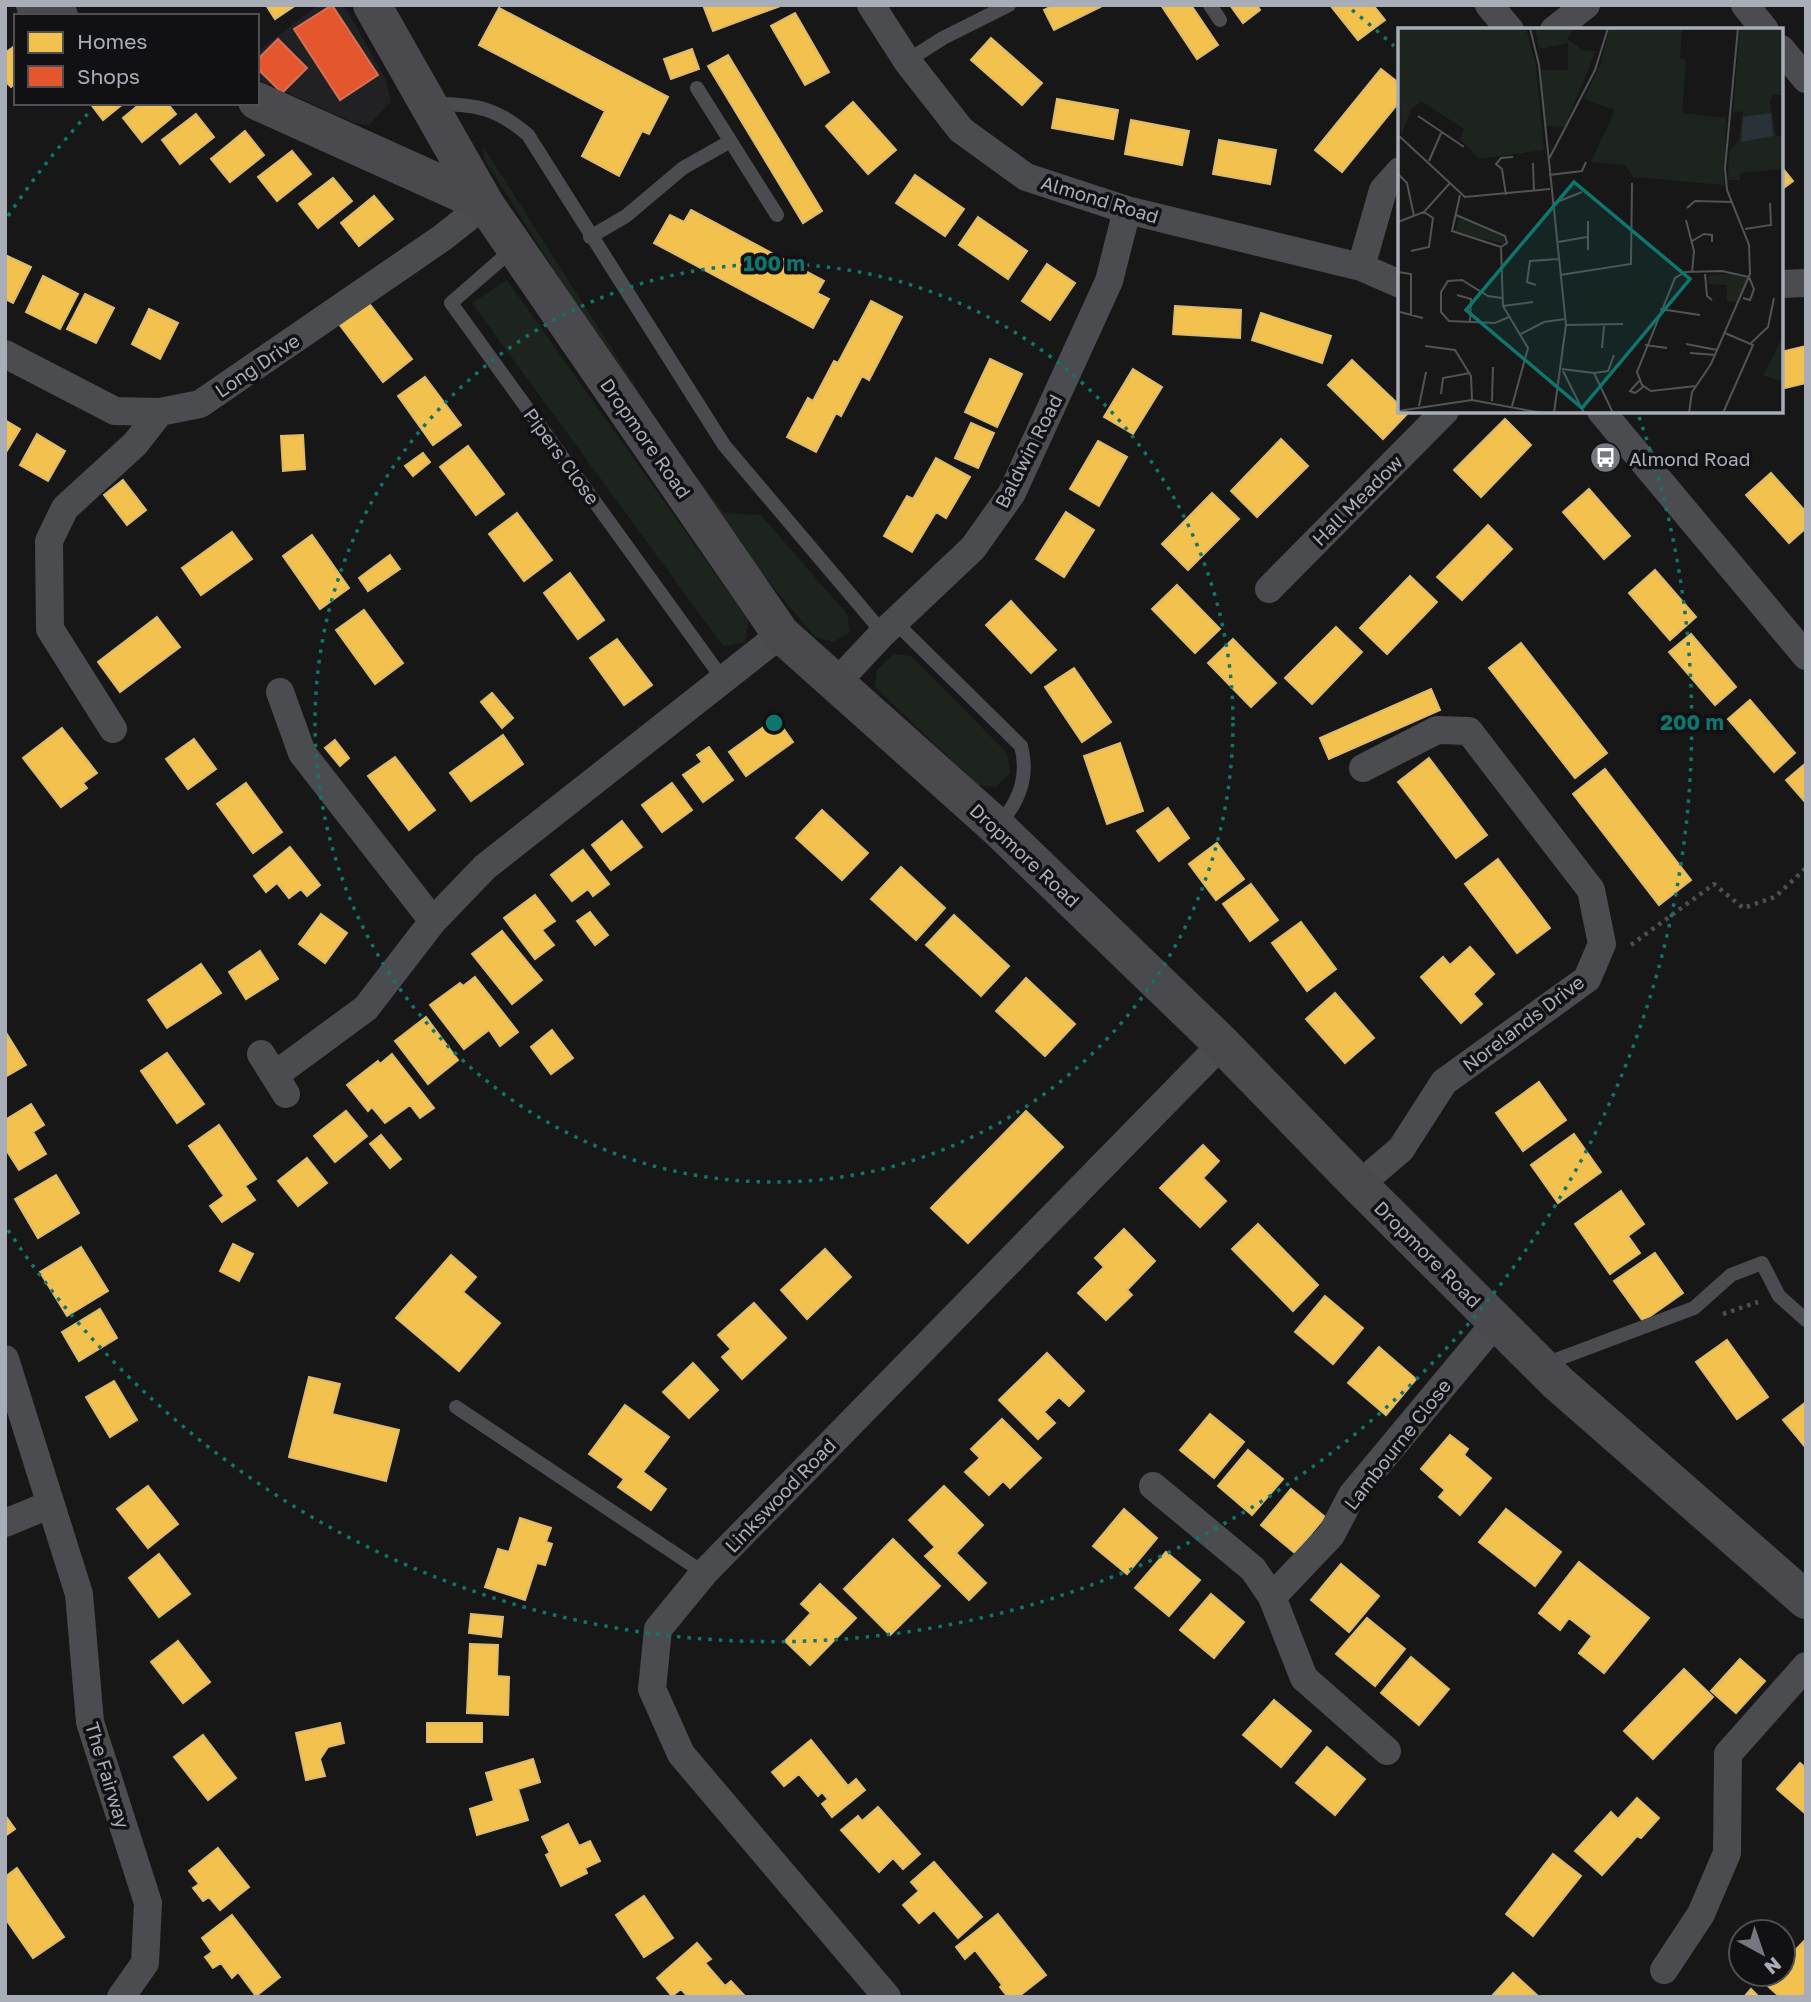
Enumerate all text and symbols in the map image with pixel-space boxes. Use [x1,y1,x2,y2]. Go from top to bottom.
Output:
legend [14,14,259,105]
text: Homes [77,28,147,54]
inset map [1398,28,1783,413]
text: Shops [77,63,140,89]
street label: Almond Road [1039,170,1161,228]
text: 100 m [743,250,805,276]
street label: Long Drive [210,328,304,402]
street label: Dropmore Road [596,374,696,502]
street label: Baldwin Road [989,390,1067,512]
street label: Pipers Close [519,403,605,509]
bus stop icon: Almond Road [1589,441,1623,475]
place label: Almond Road [1629,447,1750,470]
street label: Hall Meadow [1307,450,1407,550]
text: 200 m [1660,709,1724,735]
centre of rings [762,711,786,735]
street label: Dropmore Road [965,798,1085,912]
street label: Norelands Drive [1458,970,1588,1076]
street label: Dropmore Road [1370,1196,1486,1312]
street label: Lambourne Close [1339,1374,1455,1514]
street label: Linkswood Road [720,1433,840,1557]
street label: The Fairway [81,1719,135,1831]
north arrow [1727,1918,1797,1988]
text: N [1760,1953,1786,1980]

